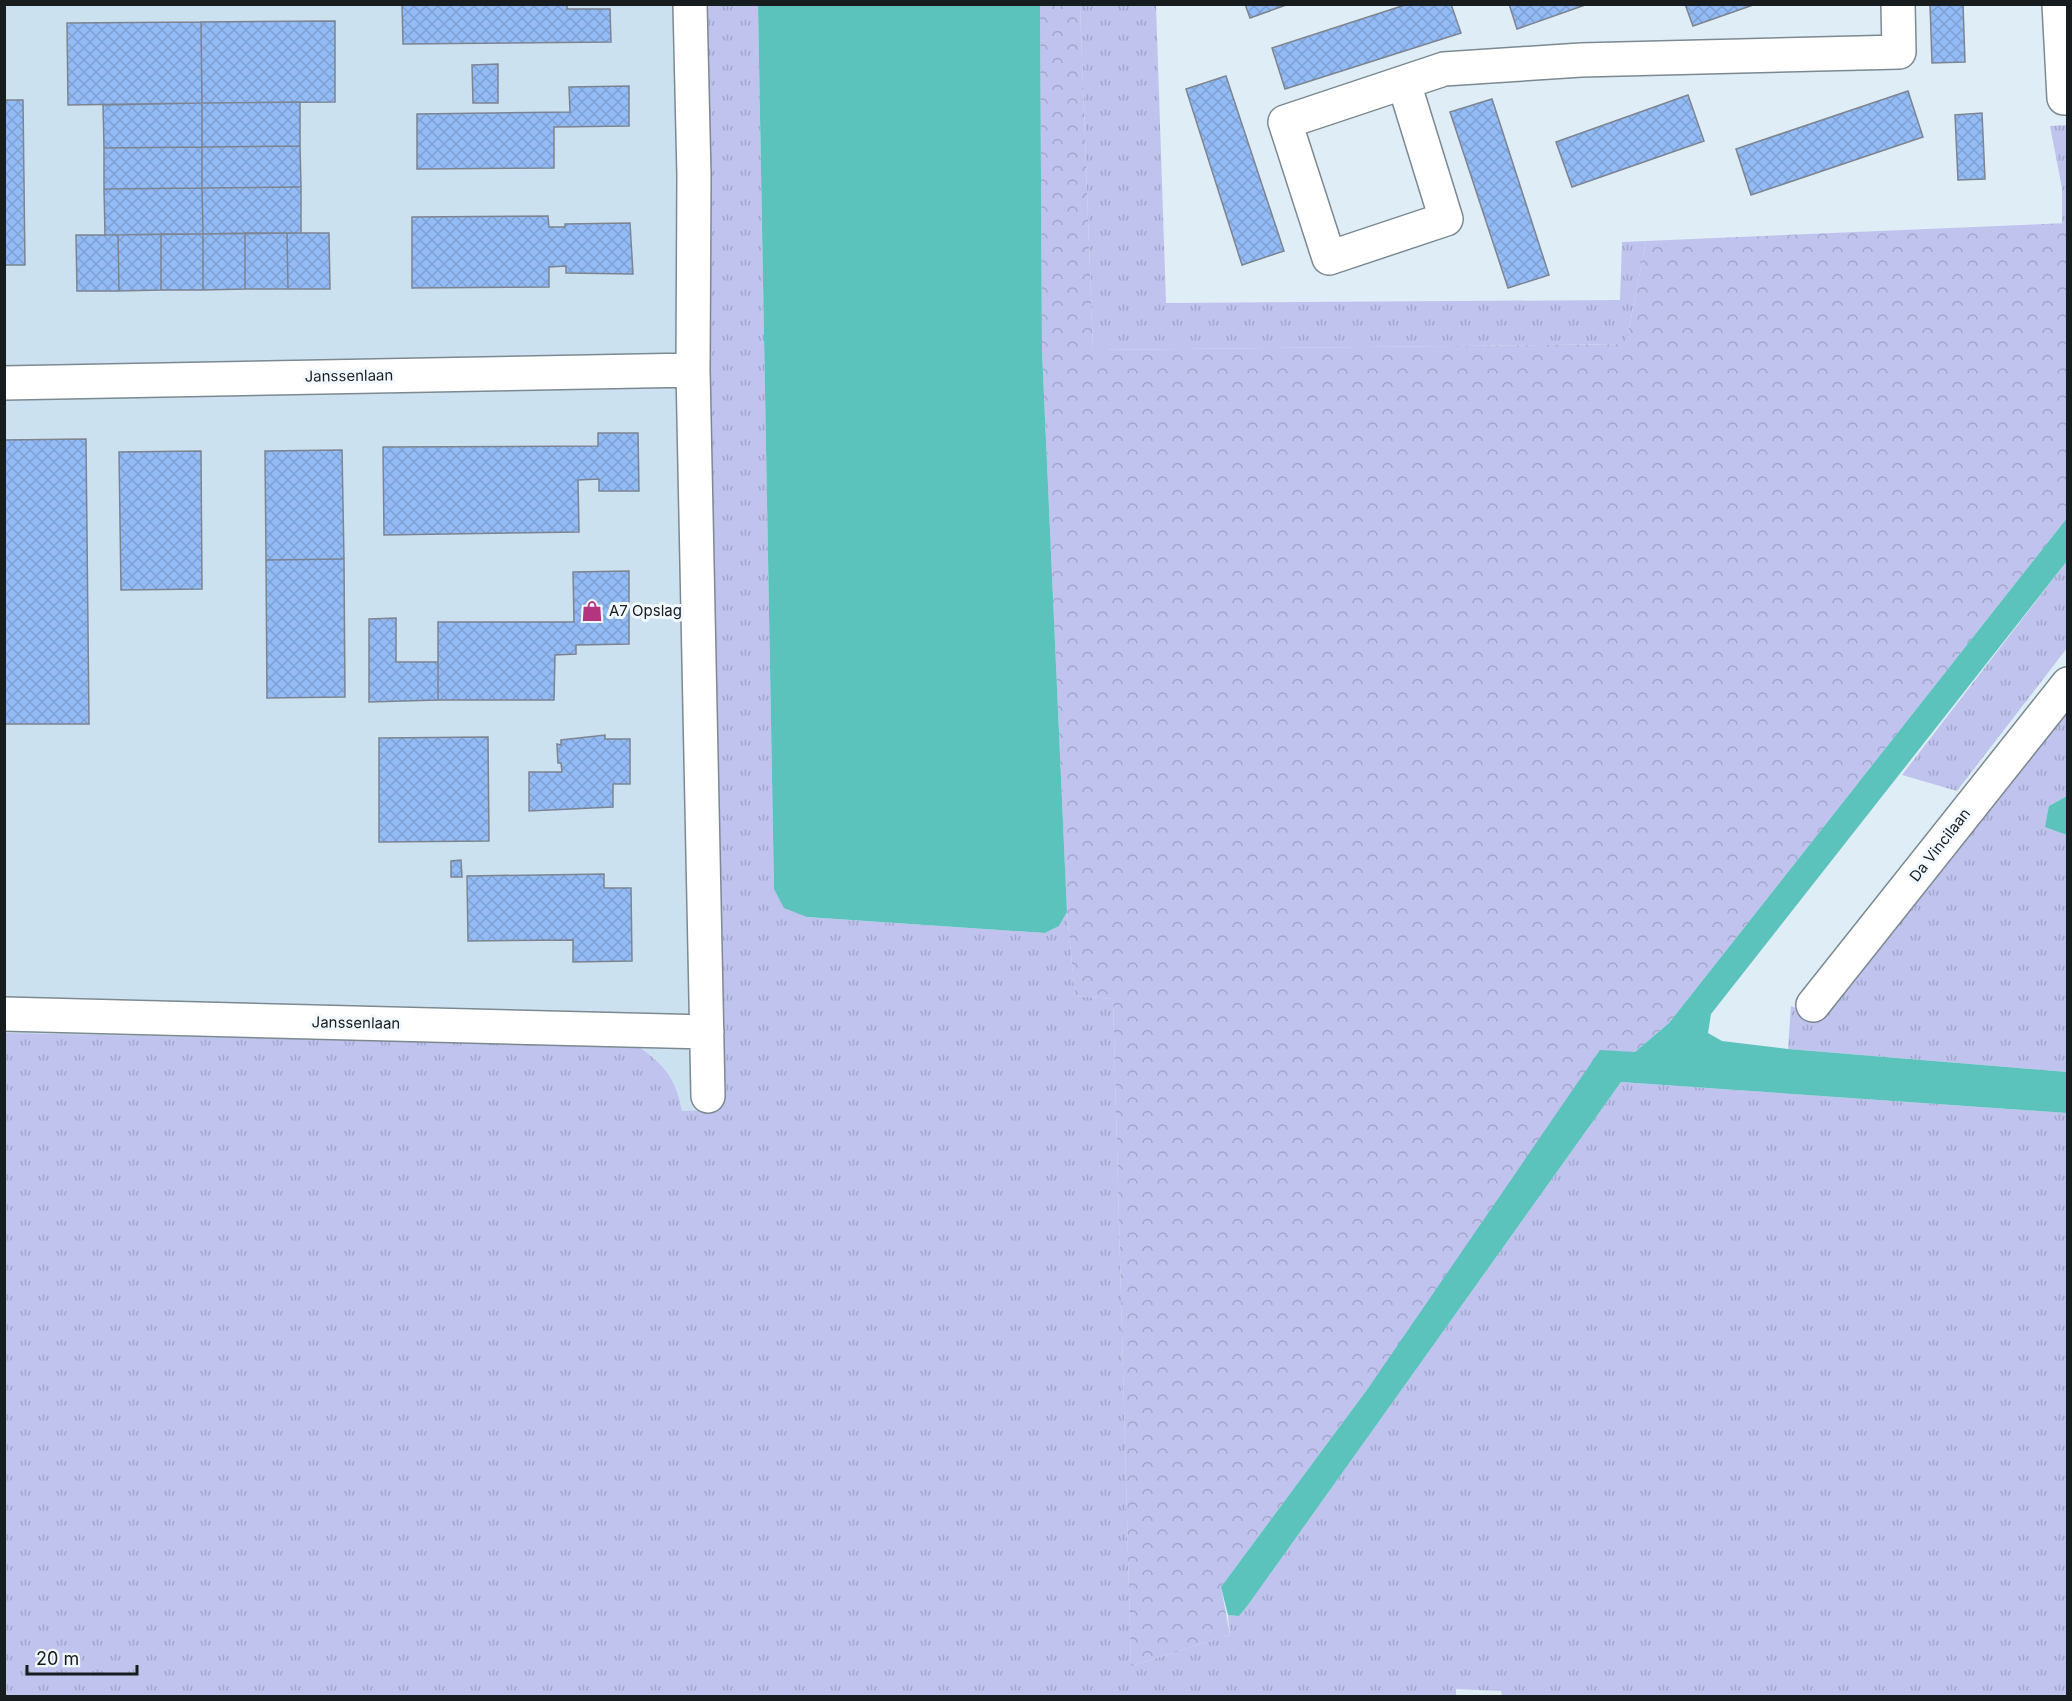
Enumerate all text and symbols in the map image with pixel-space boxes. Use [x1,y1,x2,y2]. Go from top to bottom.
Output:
street label: Janssenlaan [305,365,393,386]
shop icon: A7 Opslag [580,599,604,623]
place label: A7 Opslag [609,601,682,620]
street label: Da Vincilaan [1905,804,1974,885]
street label: Janssenlaan [312,1012,400,1033]
scale bar [27,1638,136,1676]
text: 20 m [36,1648,79,1669]

